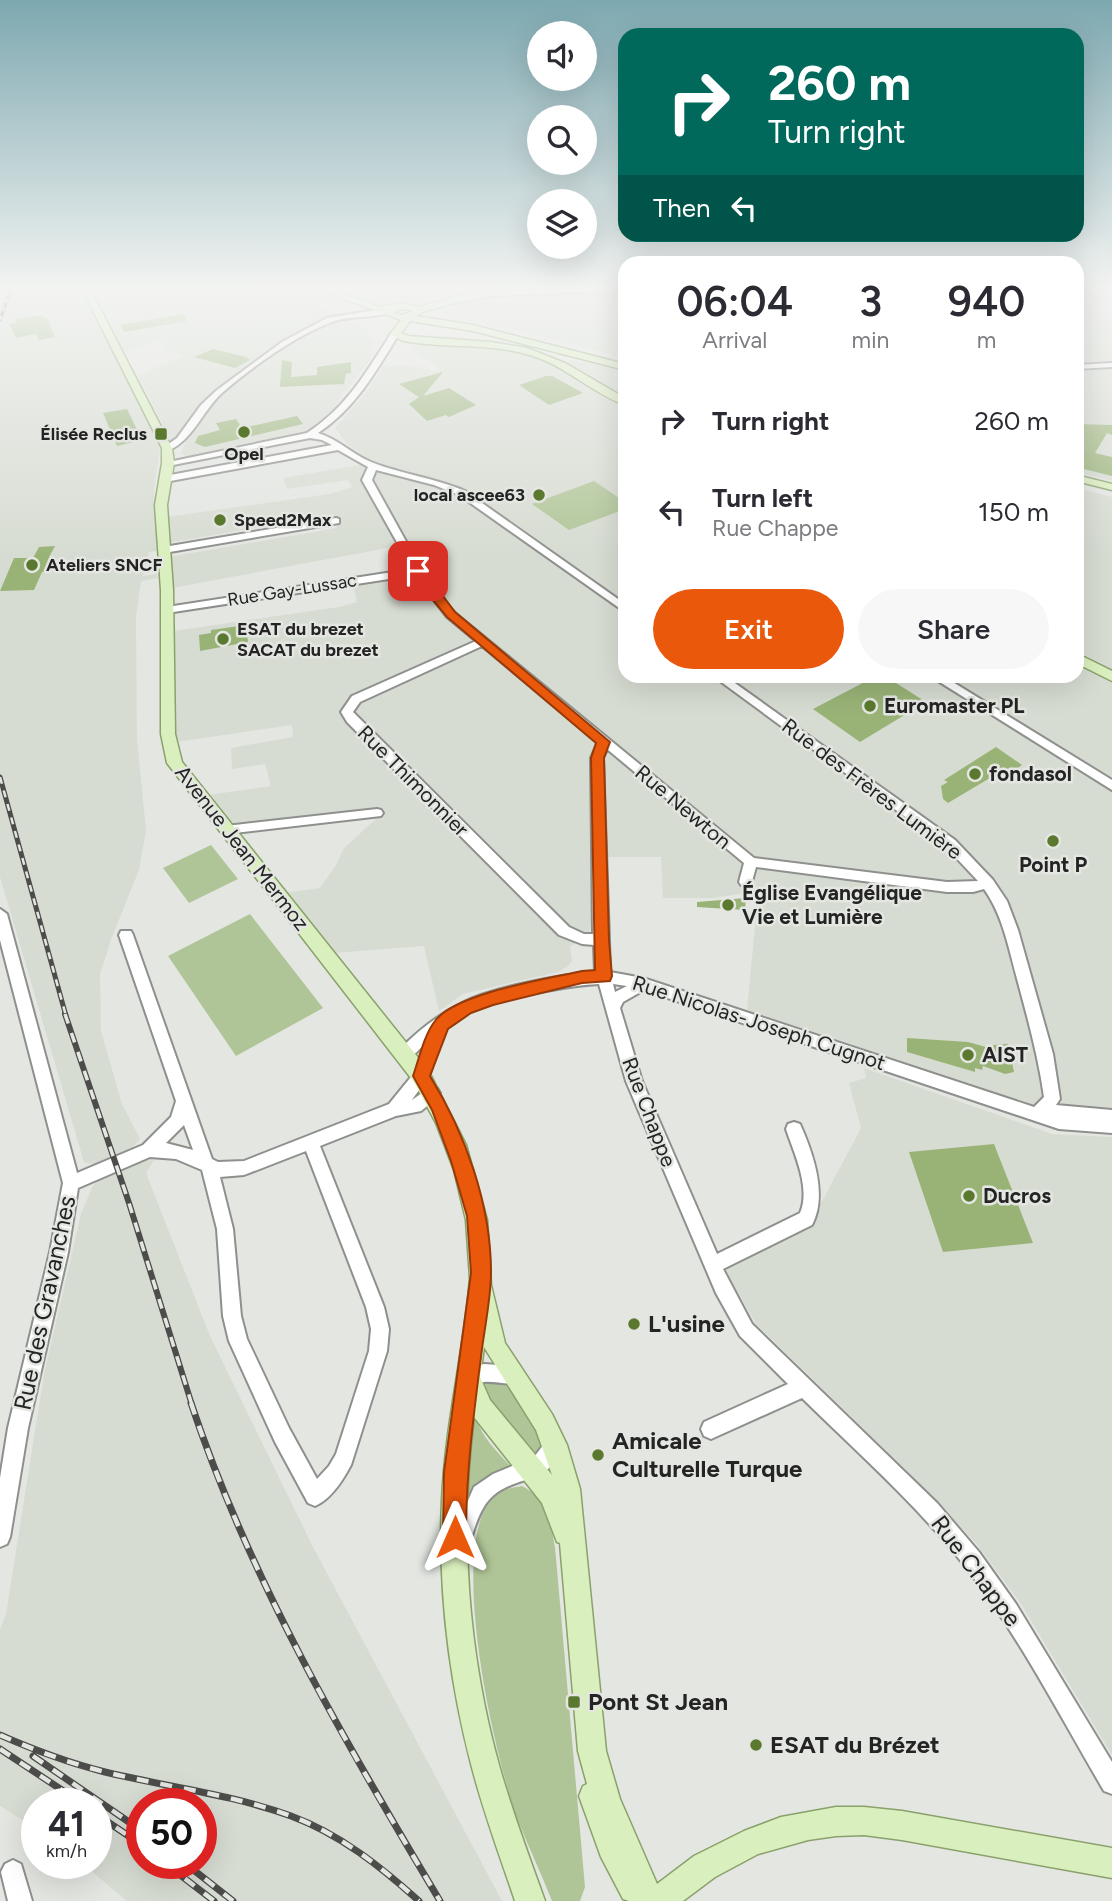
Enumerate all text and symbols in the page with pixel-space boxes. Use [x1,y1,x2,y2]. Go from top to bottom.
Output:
map controls [527,21,597,259]
button: sound [527,21,597,91]
text: 260 m [768,53,911,112]
icon: right [653,56,744,147]
button: search [527,105,597,175]
text: Turn right [768,113,906,151]
button: layers [527,189,597,259]
icon: left [725,189,763,227]
text: Then [653,192,711,224]
text: 06:04 [677,276,793,327]
text: 3 [859,276,882,327]
text: 940 [948,276,1025,327]
text: Arrival [702,326,767,354]
text: min [852,326,889,354]
text: m [977,326,996,354]
icon: right [653,402,691,440]
text: Turn right [712,405,829,437]
text: 260 m [975,405,1049,437]
place label: Élisée Reclus [40,423,148,445]
marker: Opel [236,424,252,440]
marker: Élisée Reclus [153,426,169,442]
place label: Opel [224,443,264,465]
text: Turn left [712,482,813,514]
place label: local ascee63 [414,484,525,506]
marker: local ascee63 [531,487,547,503]
icon: left [653,493,691,531]
text: 150 m [978,496,1049,528]
place label: Speed2Max [234,509,332,531]
marker: Speed2Max [212,512,228,528]
text: Rue Chappe [712,514,838,542]
pin [388,541,448,601]
icon: arrive [399,552,437,590]
place label: Ateliers SNCF [46,554,162,576]
marker: Ateliers SNCF [24,557,40,573]
street label: Rue Gay-Lussac [226,569,358,611]
button: Exit [653,589,844,669]
button: Share [858,589,1049,669]
place label: ESAT du brezet SACAT du brezet [237,618,379,661]
marker: ESAT du brezet SACAT du brezet [215,631,231,647]
place label: Euromaster PL [884,693,1025,718]
marker: Euromaster PL [862,698,878,714]
street label: Rue des Frères Lumière [777,713,967,864]
street label: Rue Thimonnier [353,720,474,841]
street label: Rue Newton [630,759,736,854]
street label: Avenue Jean Mermoz [170,760,315,935]
place label: fondasol [989,761,1072,786]
marker: fondasol [967,766,983,782]
marker: Point P [1045,833,1061,849]
place label: Point P [1019,852,1087,877]
place label: Église Evangélique Vie et Lumière [742,880,922,929]
marker: Église Evangélique Vie et Lumière [720,897,736,913]
street label: Rue Nicolas-Joseph Cugnot [629,970,889,1075]
place label: AIST [982,1042,1028,1067]
marker: AIST [960,1047,976,1063]
street label: Rue Chappe [617,1053,682,1170]
place label: Ducros [983,1183,1051,1208]
marker: Ducros [961,1188,977,1204]
street label: Rue des Gravanches [8,1193,81,1413]
place label: L'usine [648,1309,725,1338]
marker: L'usine [626,1316,642,1332]
place label: Amicale Culturelle Turque [612,1426,802,1483]
marker: Amicale Culturelle Turque [590,1447,606,1463]
position arrow [418,1500,492,1574]
street label: Rue Chappe [925,1509,1028,1632]
place label: Pont St Jean [588,1687,728,1716]
marker: Pont St Jean [566,1694,582,1710]
place label: ESAT du Brézet [770,1730,940,1759]
marker: ESAT du Brézet [748,1737,764,1753]
speed limit sign: 50 [126,1788,217,1879]
text: 41 [48,1803,85,1845]
text: km/h [46,1840,87,1862]

